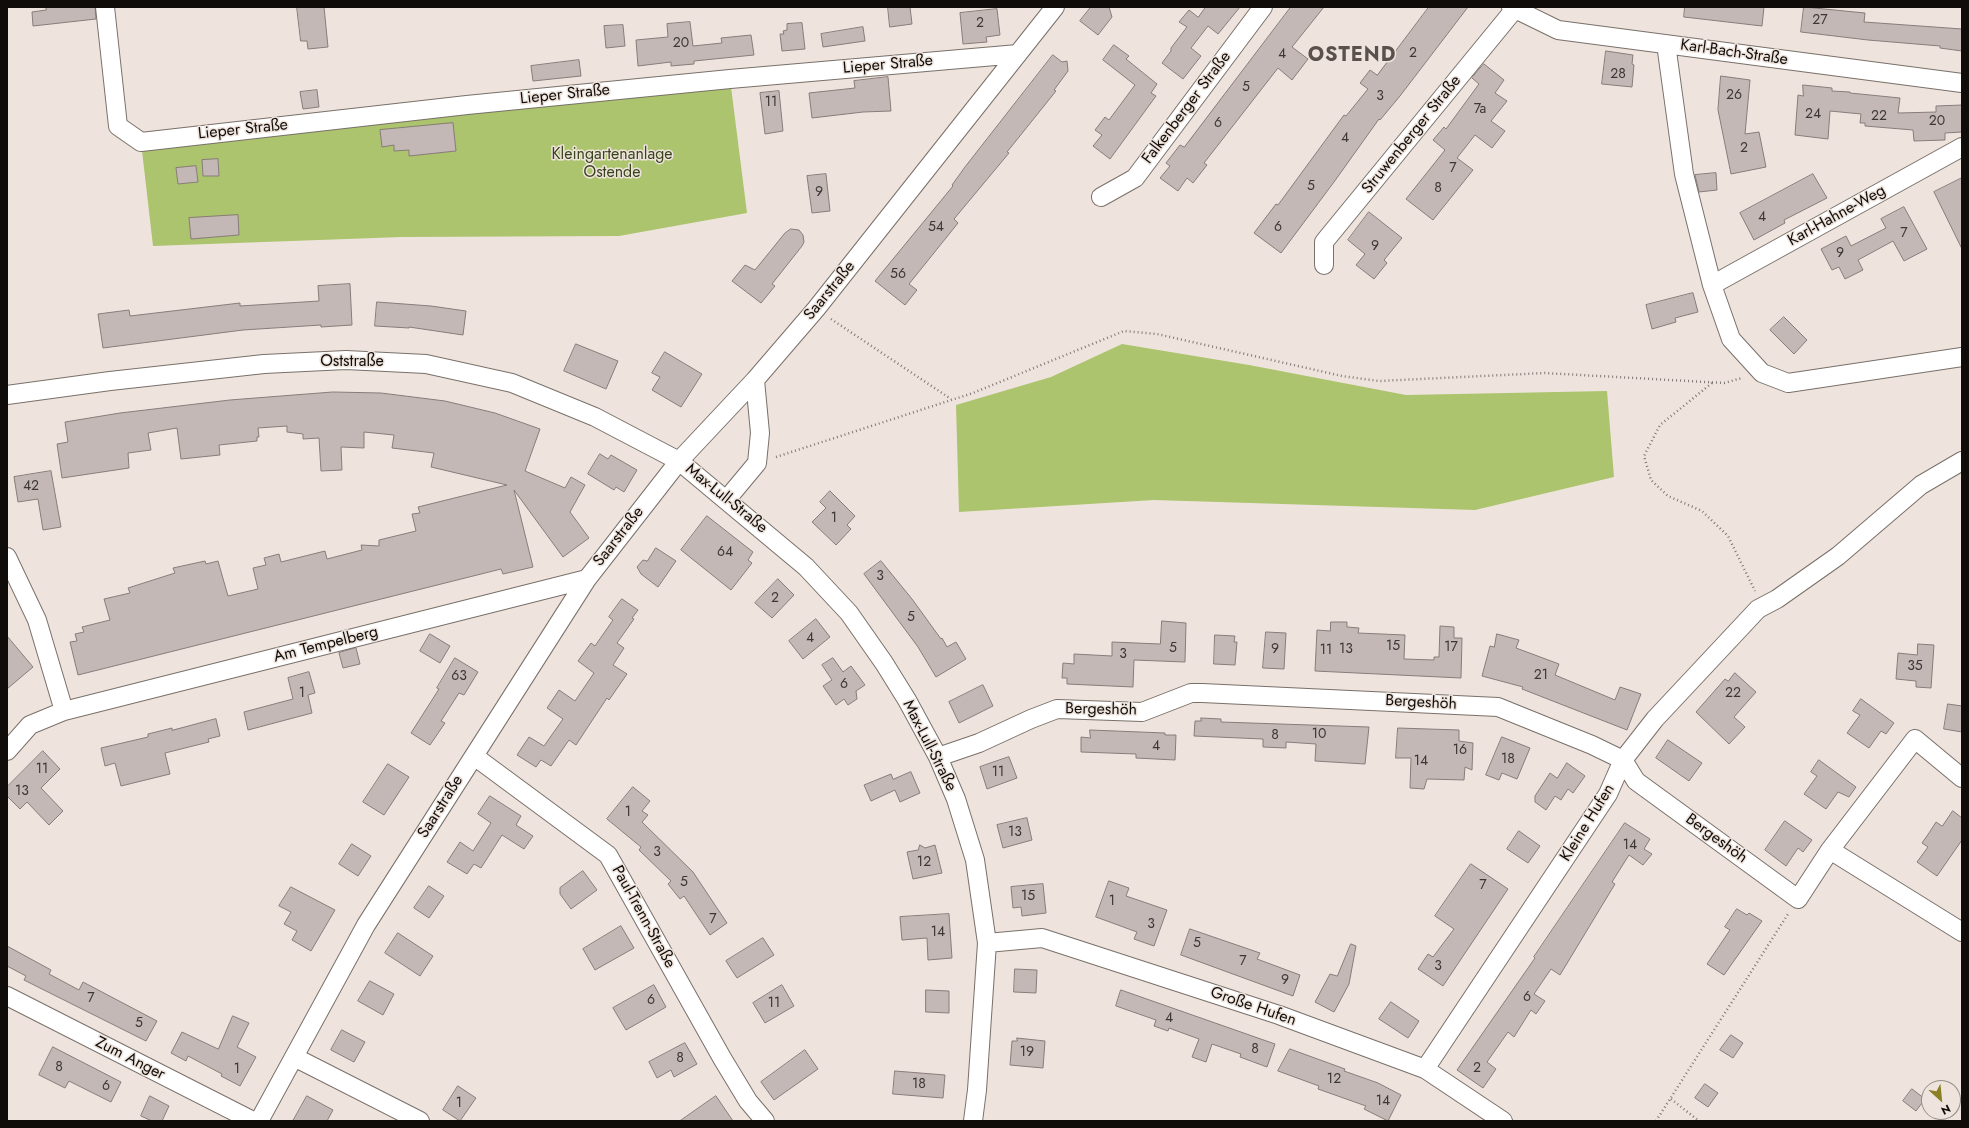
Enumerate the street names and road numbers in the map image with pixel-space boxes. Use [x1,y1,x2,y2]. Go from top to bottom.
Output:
street label: Karl-Bach-Straße [1679,36,1789,70]
street label: Falkenberger Straße [1139,48,1235,168]
street label: Lieper Straße [842,52,934,78]
street label: Struwenberger Straße [1358,72,1466,198]
street label: Lieper Straße [519,81,611,109]
street label: Lieper Straße [197,116,289,144]
street label: Karl-Hahne-Weg [1785,181,1889,251]
street label: Saarstraße [800,258,860,324]
street label: Oststraße [320,352,384,372]
street label: Max-Lull-Straße [681,460,771,538]
street label: Saarstraße [590,503,648,571]
street label: Am Tempelberg [272,623,380,667]
street label: Bergeshöh [1385,692,1457,714]
street label: Max-Lull-Straße [898,697,960,795]
street label: Bergeshöh [1065,700,1137,720]
street label: Saarstraße [414,772,468,842]
street label: Kleine Hufen [1557,781,1619,865]
street label: Bergeshöh [1681,810,1751,868]
street label: Paul-Trenn-Straße [607,862,679,972]
street label: Große Hufen [1208,983,1298,1031]
street label: Zum Anger [92,1033,168,1085]

